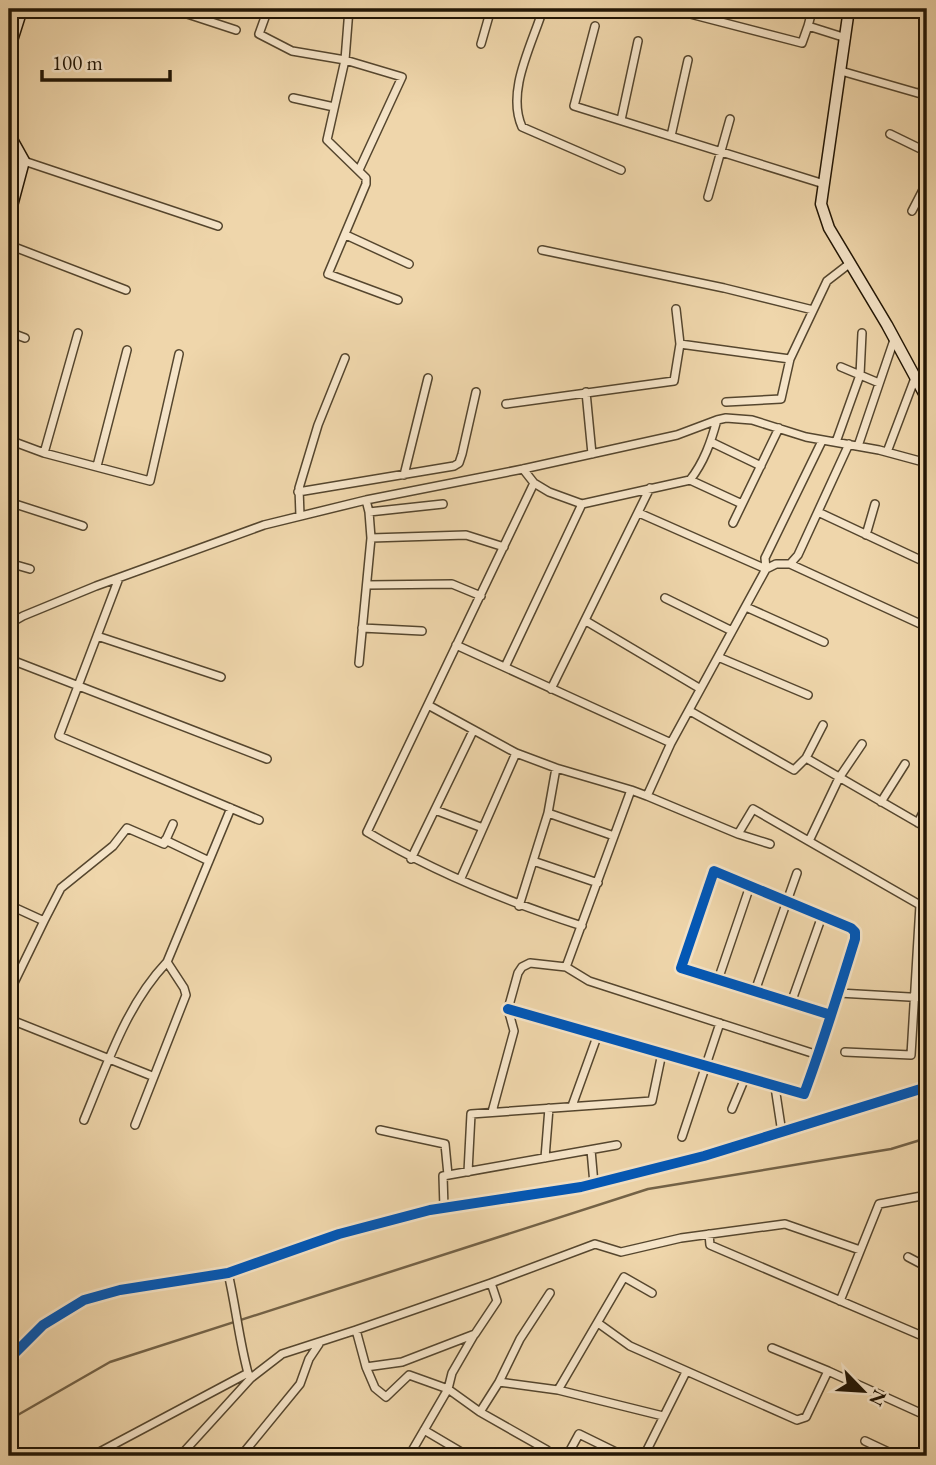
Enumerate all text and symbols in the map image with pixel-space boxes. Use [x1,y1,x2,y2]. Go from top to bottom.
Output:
scale bar [42,38,170,82]
text: 100 m [52,49,103,76]
north arrow [828,1356,898,1426]
text: N [863,1386,893,1411]

